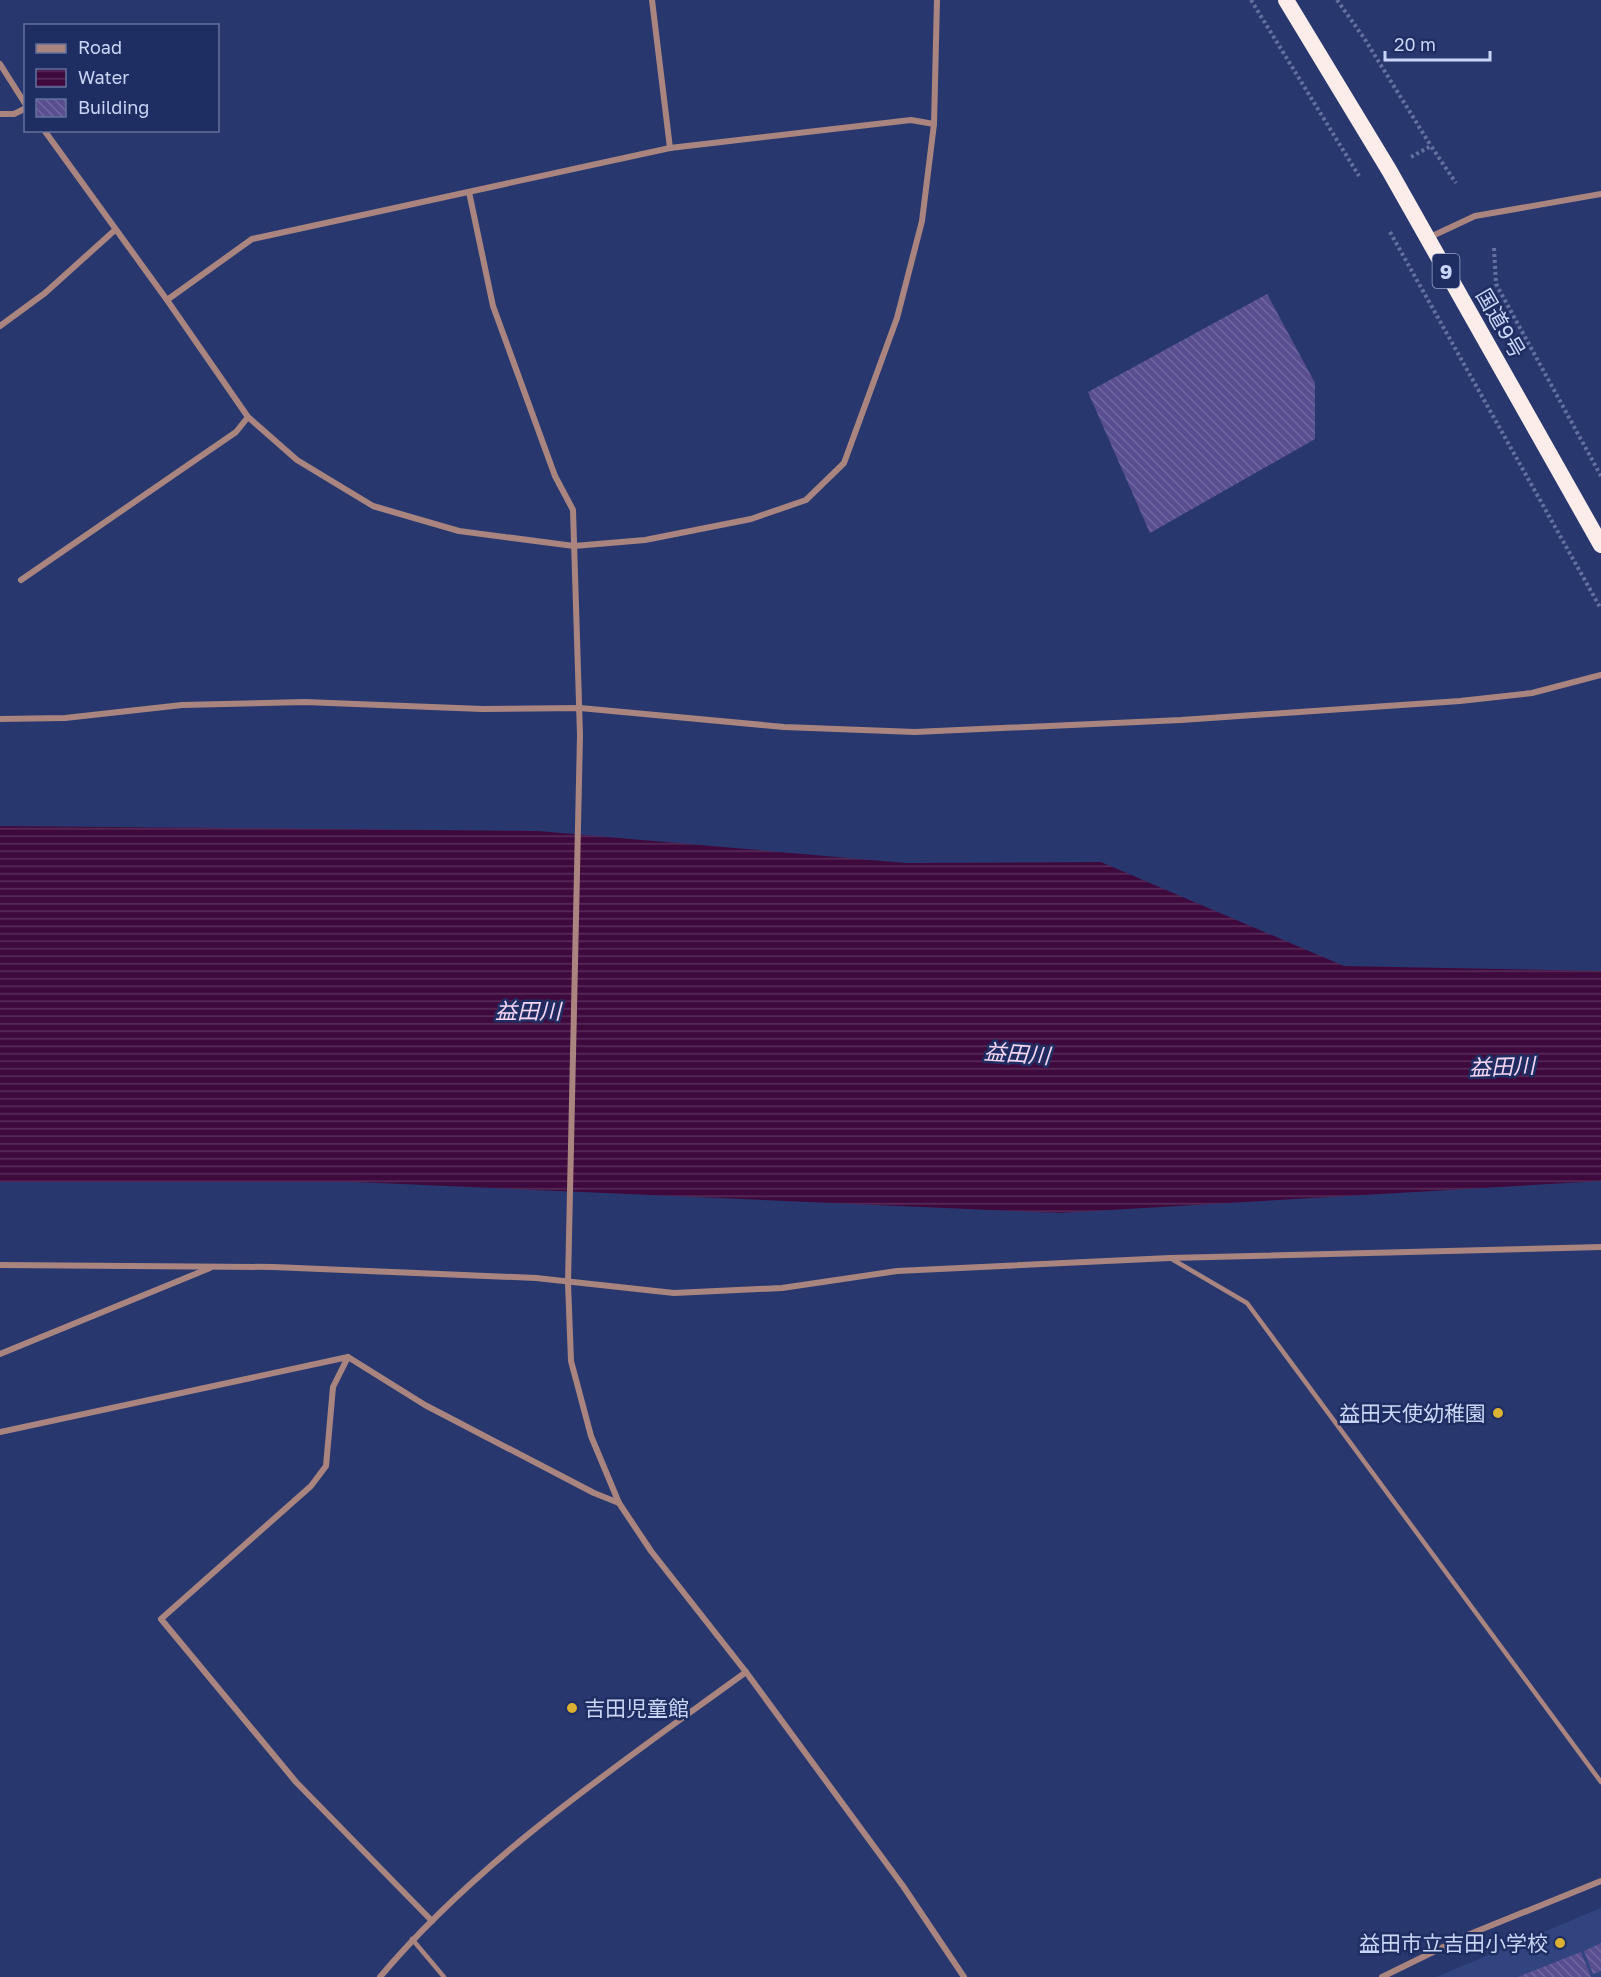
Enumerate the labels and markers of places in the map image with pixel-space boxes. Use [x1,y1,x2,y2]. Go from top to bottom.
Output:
place label: 益田天使幼稚園 [1339,1400,1486,1426]
marker: 益田天使幼稚園 [1491,1406,1505,1420]
place label: 吉田児童館 [584,1695,689,1721]
marker: 吉田児童館 [565,1701,579,1715]
place label: 益田市立吉田小学校 [1359,1930,1548,1956]
marker: 益田市立吉田小学校 [1553,1936,1567,1950]

